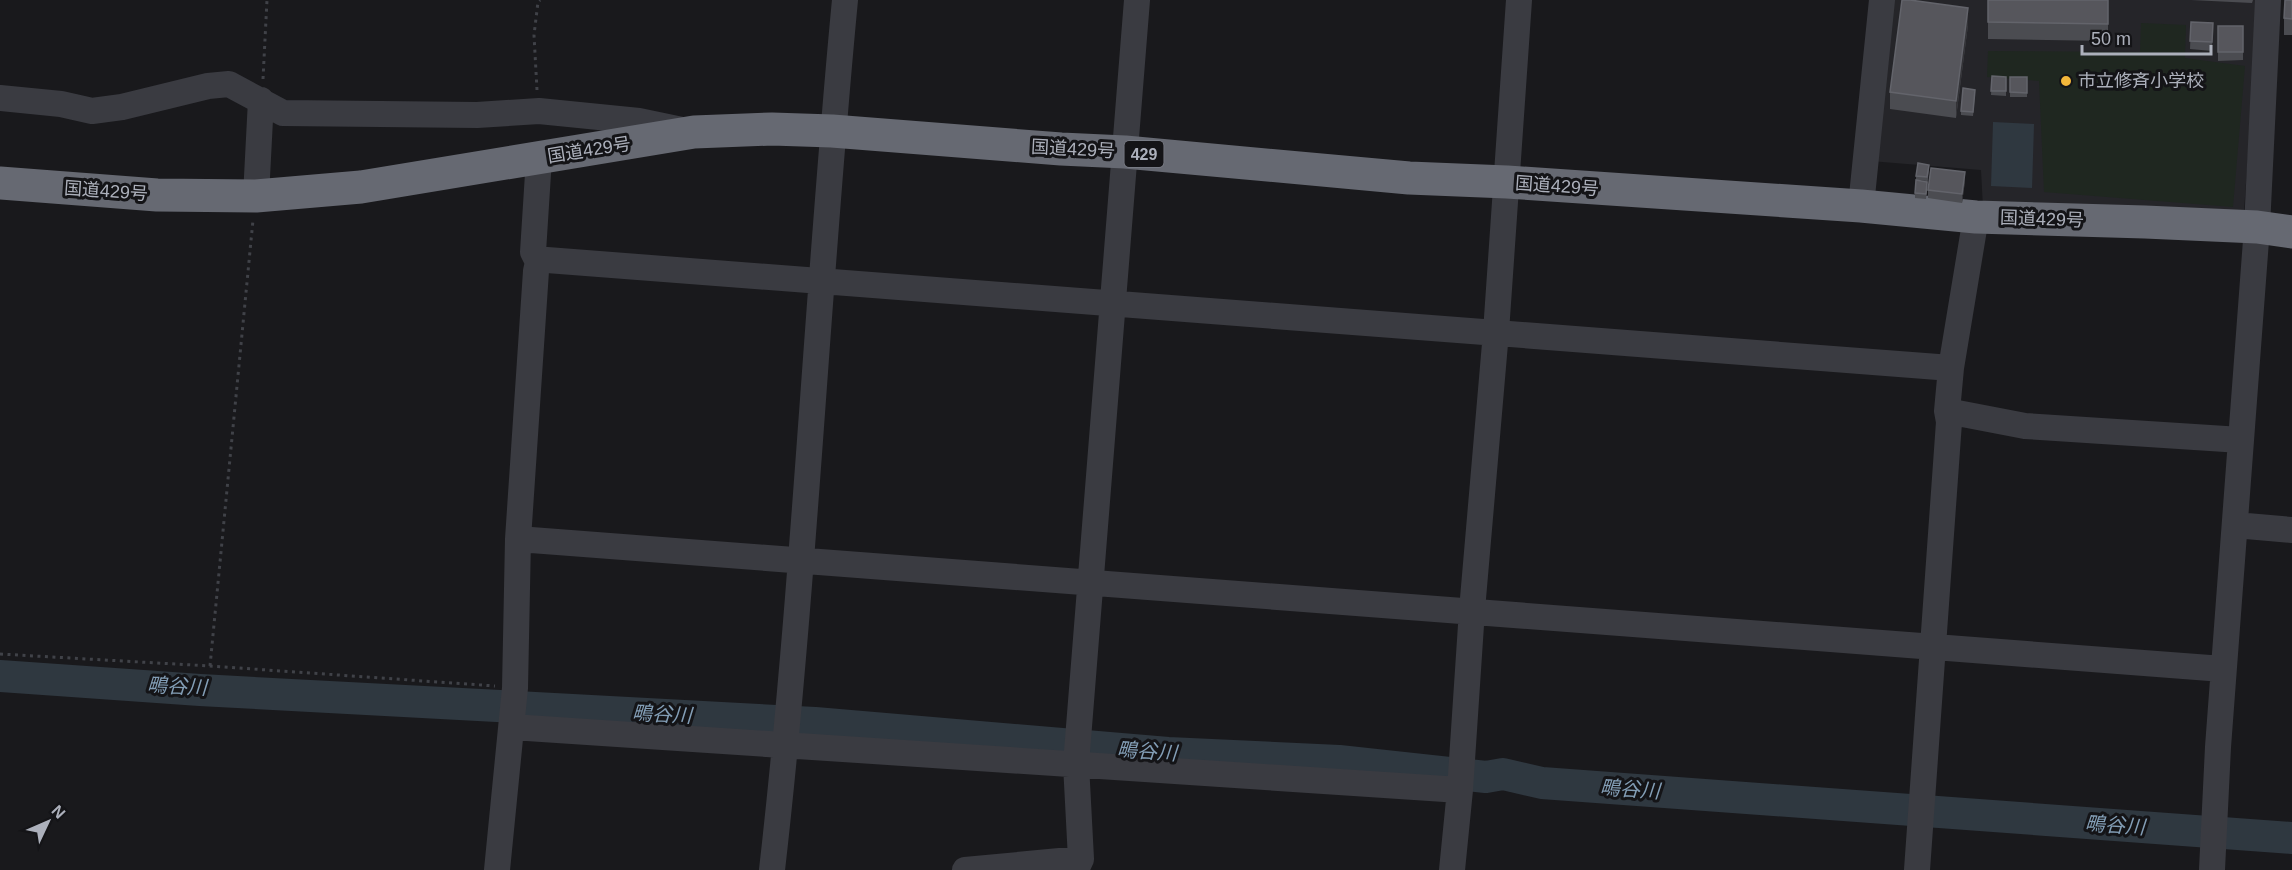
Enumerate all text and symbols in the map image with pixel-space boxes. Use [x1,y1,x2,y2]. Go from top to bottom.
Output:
scale bar [2082,18,2211,56]
text: 50 m [2091,29,2131,49]
place label: 市立修斉小学校 [2078,71,2204,91]
marker: 市立修斉小学校 [2059,74,2073,88]
street label: 国道429号 [546,134,632,166]
street label: 国道429号 [1031,137,1115,161]
road number: 429 [1124,141,1164,167]
street label: 国道429号 [1514,173,1600,199]
street label: 国道429号 [63,178,149,204]
street label: 国道429号 [2000,208,2084,230]
water label: 鴫谷川 [146,673,210,699]
water label: 鴫谷川 [631,701,695,727]
water label: 鴫谷川 [1116,738,1180,764]
water label: 鴫谷川 [1599,776,1663,802]
north arrow [18,792,78,852]
text: N [48,802,69,822]
water label: 鴫谷川 [2084,812,2148,838]

